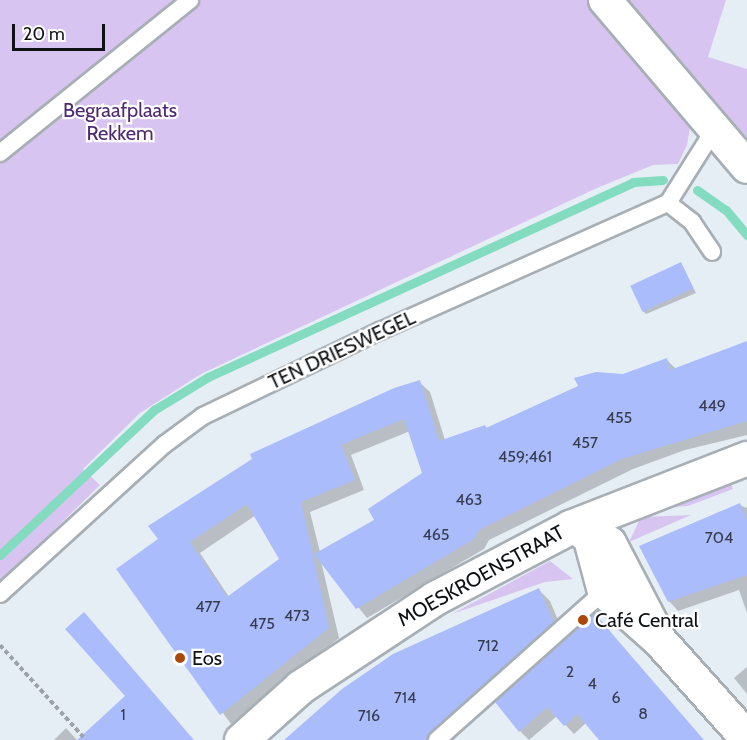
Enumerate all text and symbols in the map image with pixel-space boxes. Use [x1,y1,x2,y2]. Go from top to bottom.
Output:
scale bar [15,12,108,50]
text: 20 m [23,23,65,45]
park label: Begraafplaats Rekkem [63,98,177,145]
street label: TEN DRIESWEGEL [265,306,419,394]
house number: 449 [698,396,726,416]
house number: 455 [606,408,632,428]
house number: 457 [572,433,598,453]
house number: 459;461 [498,447,552,467]
house number: 463 [456,490,482,510]
street label: MOESKROENSTRAAT [393,520,569,632]
house number: 465 [423,525,449,545]
house number: 704 [705,528,733,548]
house number: 477 [195,597,221,617]
house number: 473 [284,606,310,626]
place label: Café Central [595,608,699,632]
marker: Café Central [576,613,590,627]
house number: 475 [249,614,275,634]
house number: 712 [477,636,499,656]
place label: Eos [192,646,222,670]
marker: Eos [173,651,187,665]
house number: 2 [566,662,574,682]
house number: 4 [587,674,597,694]
house number: 714 [394,688,416,708]
house number: 6 [611,688,621,708]
house number: 8 [638,704,648,724]
house number: 1 [120,705,126,725]
house number: 716 [358,706,380,726]

